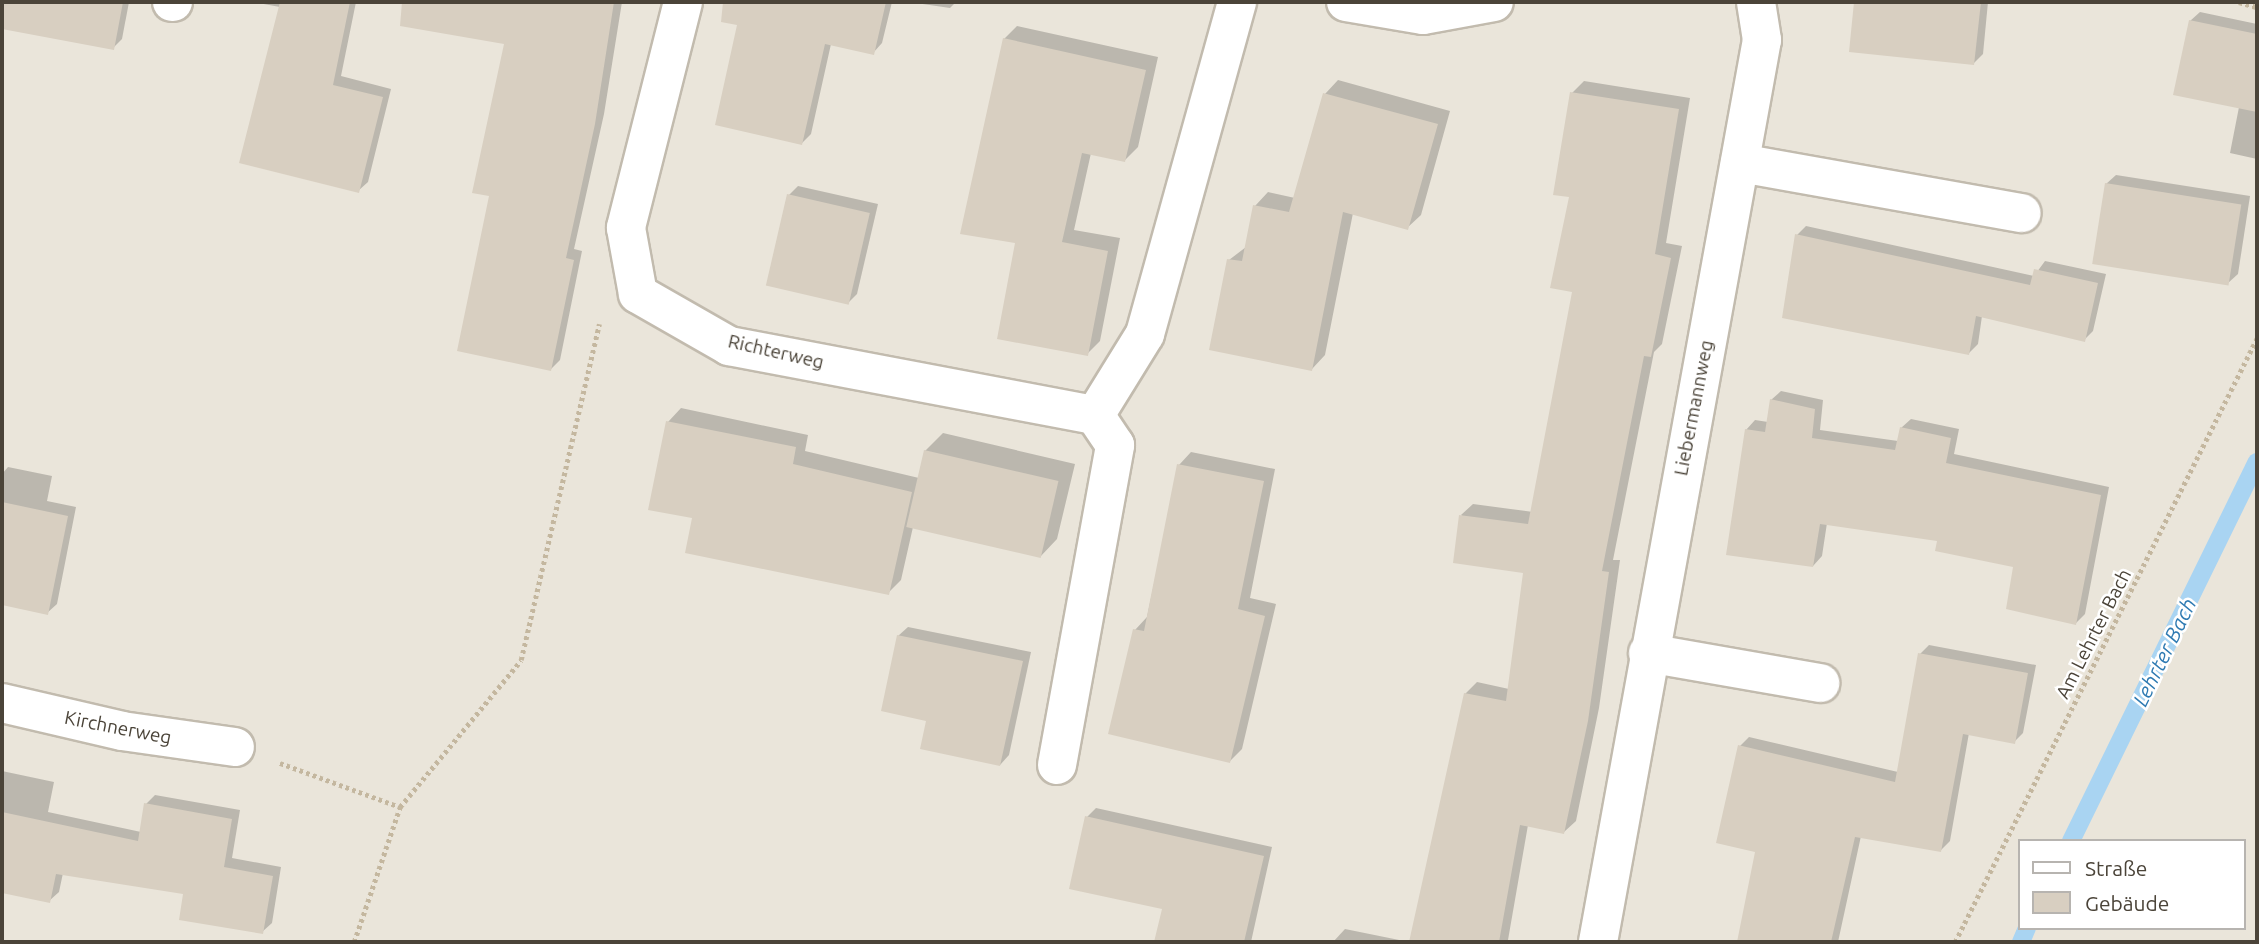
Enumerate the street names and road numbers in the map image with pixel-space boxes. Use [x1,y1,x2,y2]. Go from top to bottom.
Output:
street label: Richterweg [726,330,826,374]
street label: Liebermannweg [1670,338,1718,478]
street label: Am Lehrter Bach [2052,565,2136,703]
street label: Kirchnerweg [63,706,173,750]

